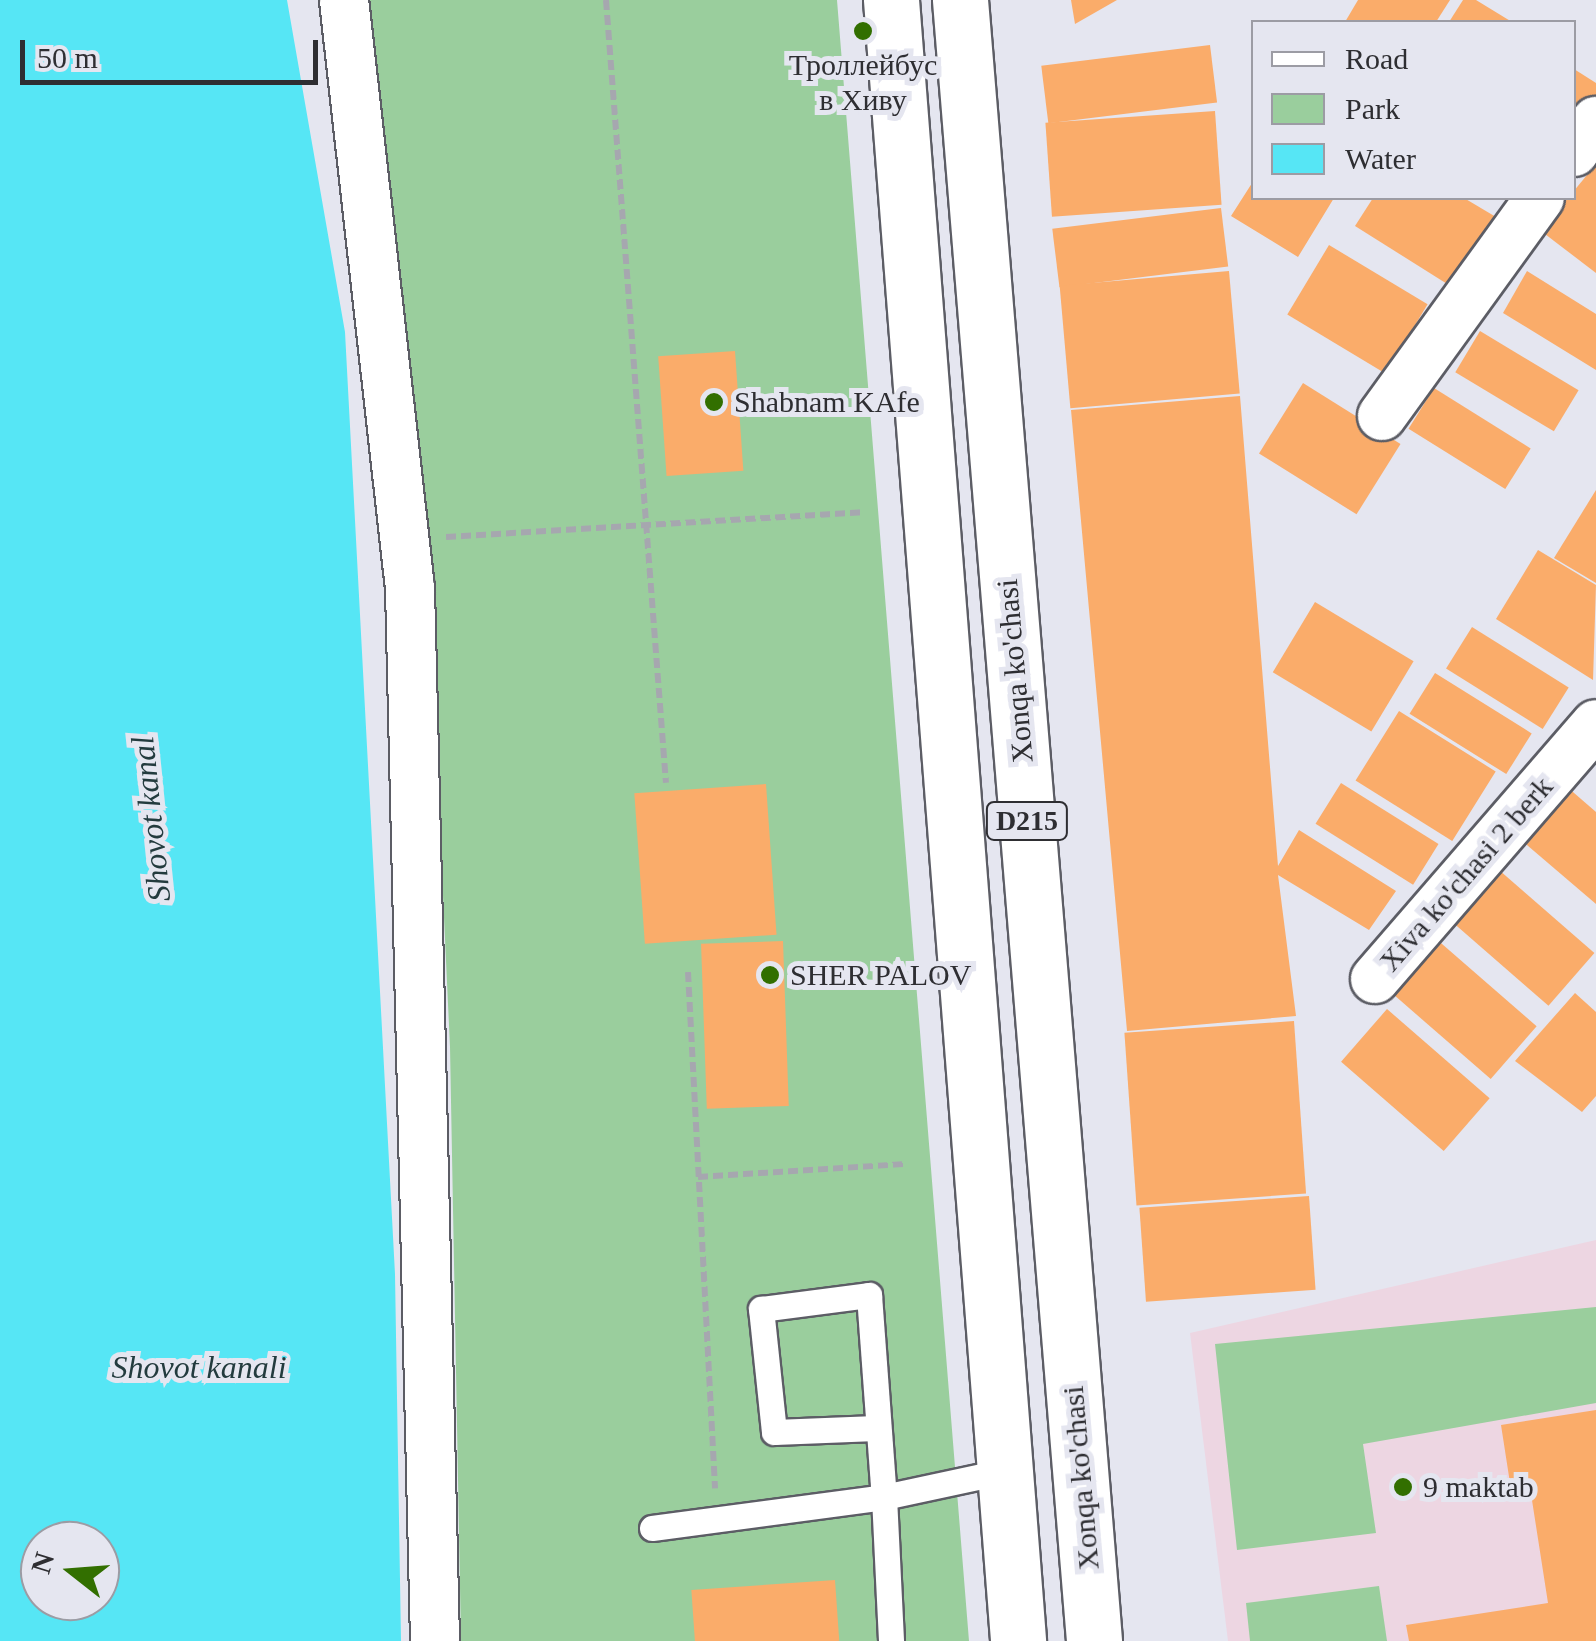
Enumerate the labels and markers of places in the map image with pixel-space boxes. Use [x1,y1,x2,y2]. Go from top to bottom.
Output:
marker: Троллейбус в Хиву [852,20,874,42]
place label: Троллейбус в Хиву [789,47,937,118]
place label: Shabnam KAfe [734,384,920,420]
marker: Shabnam KAfe [703,391,725,413]
place label: SHER PALOV [790,957,971,993]
marker: SHER PALOV [759,964,781,986]
place label: 9 maktab [1423,1469,1534,1505]
marker: 9 maktab [1392,1476,1414,1498]

